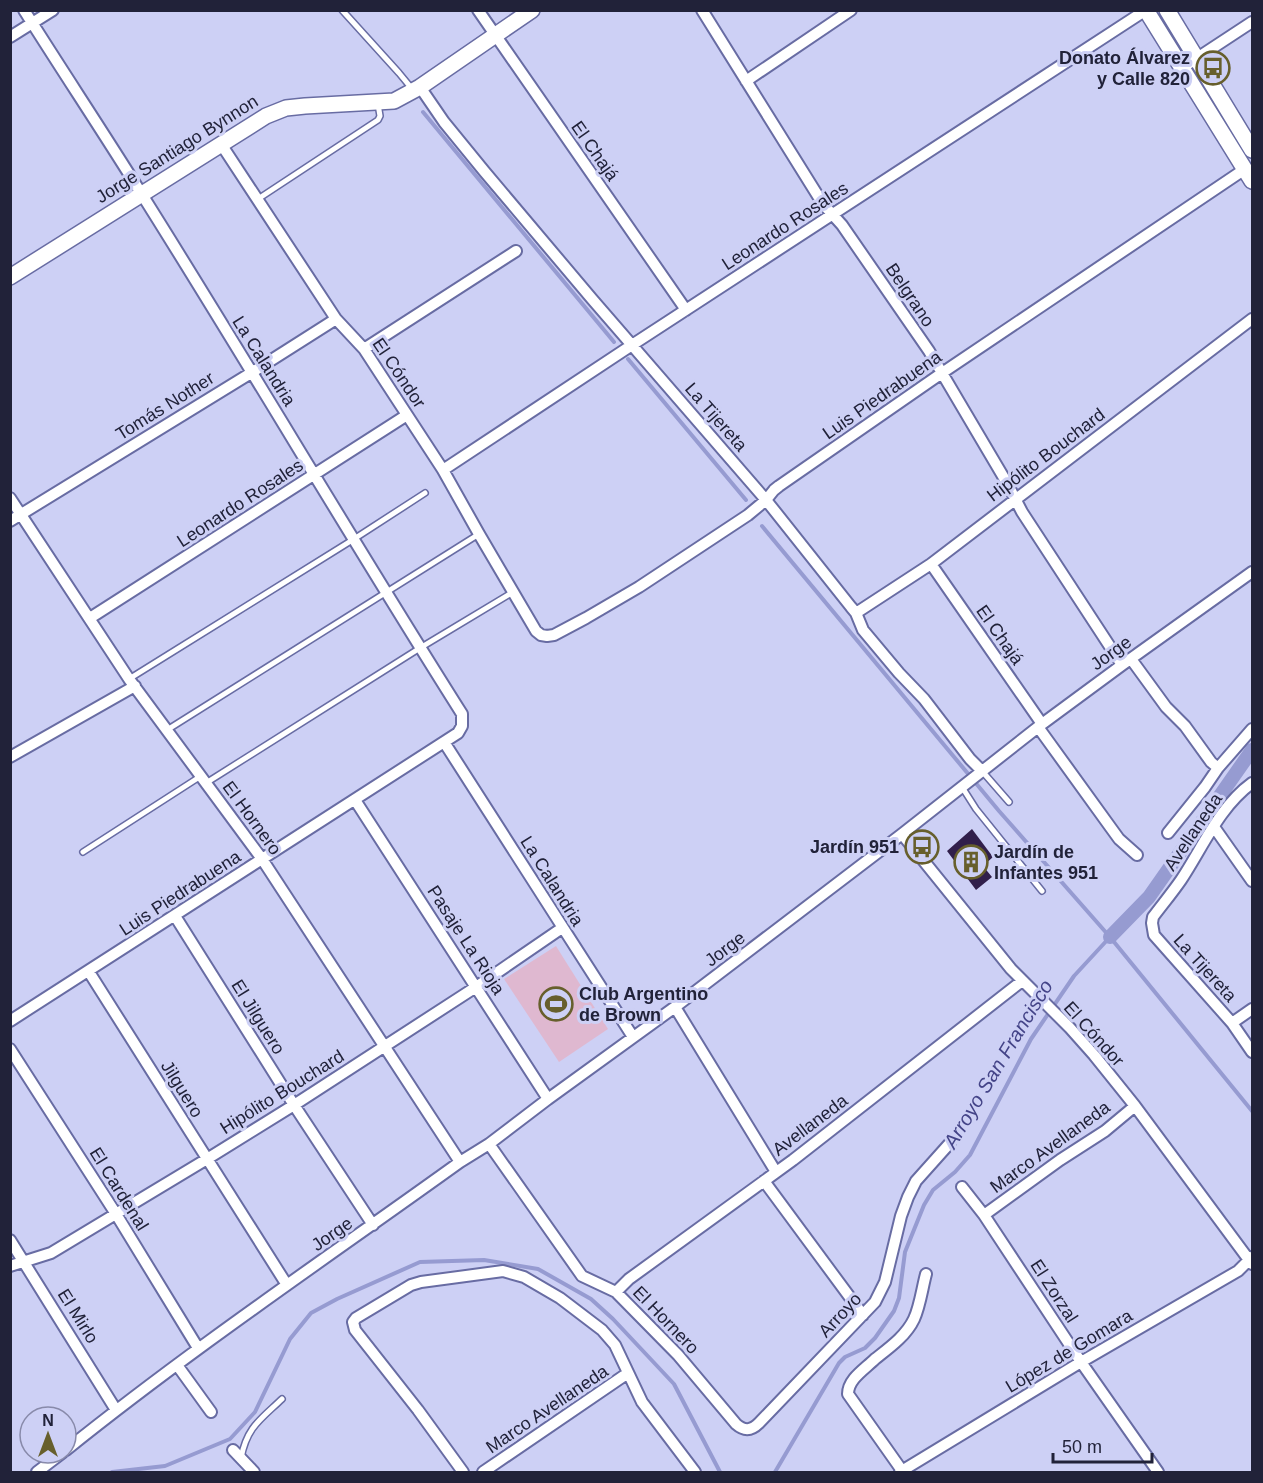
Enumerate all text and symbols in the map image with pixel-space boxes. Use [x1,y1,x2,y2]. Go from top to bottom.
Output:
place label: Donato Álvarez y Calle 820 [1059,47,1190,89]
bus stop icon: Donato Álvarez y Calle 820 [1195,50,1231,86]
street label: Jorge Santiago Bynnon [92,91,262,207]
street label: El Chajá [567,117,623,185]
street label: Leonardo Rosales [718,178,852,274]
street label: Belgrano [882,260,938,330]
street label: La Calandria [228,312,300,410]
street label: El Cóndor [368,334,430,412]
street label: Luis Piedrabuena [819,346,946,443]
street label: Tomás Nother [112,368,218,444]
street label: La Tijereta [681,379,752,456]
street label: Hipólito Bouchard [983,404,1109,506]
street label: Leonardo Rosales [173,455,307,551]
street label: El Chajá [972,601,1028,669]
street label: Jorge [1087,632,1135,674]
street label: El Hornero [219,777,285,859]
street label: Avellaneda [1160,789,1227,874]
bus stop icon: Jardín 951 [904,829,940,865]
street label: La Calandria [516,832,588,930]
place label: Jardín 951 [810,837,899,857]
place label: Jardín de Infantes 951 [994,842,1098,883]
building icon: Jardín de Infantes 951 [953,844,989,880]
street label: Luis Piedrabuena [116,846,245,940]
street label: Pasaje La Rioja [423,882,509,999]
street label: Jorge [701,927,749,971]
street label: La Tijereta [1169,930,1241,1007]
street label: El Jilguero [227,976,289,1058]
water label: Arroyo San Francisco [939,976,1057,1153]
place label: Club Argentino de Brown [579,984,708,1025]
sports icon: Club Argentino de Brown [538,986,574,1022]
street label: El Cóndor [1060,998,1128,1070]
street label: Hipólito Bouchard [216,1046,348,1138]
street label: Jilguero [157,1057,207,1121]
street label: Avellaneda [769,1090,852,1160]
street label: Marco Avellaneda [986,1096,1114,1197]
street label: El Cardenal [86,1144,152,1234]
street label: Jorge [308,1213,356,1255]
street label: El Zorzal [1026,1256,1082,1326]
street label: El Hornero [629,1282,703,1358]
street label: El Mirlo [54,1285,102,1347]
street label: Arroyo [815,1289,865,1341]
street label: López de Gomara [1002,1305,1137,1397]
street label: Marco Avellaneda [482,1360,613,1457]
north arrow [18,1405,78,1465]
text: N [42,1412,54,1429]
scale bar [1053,1426,1152,1464]
text: 50 m [1062,1437,1102,1457]

